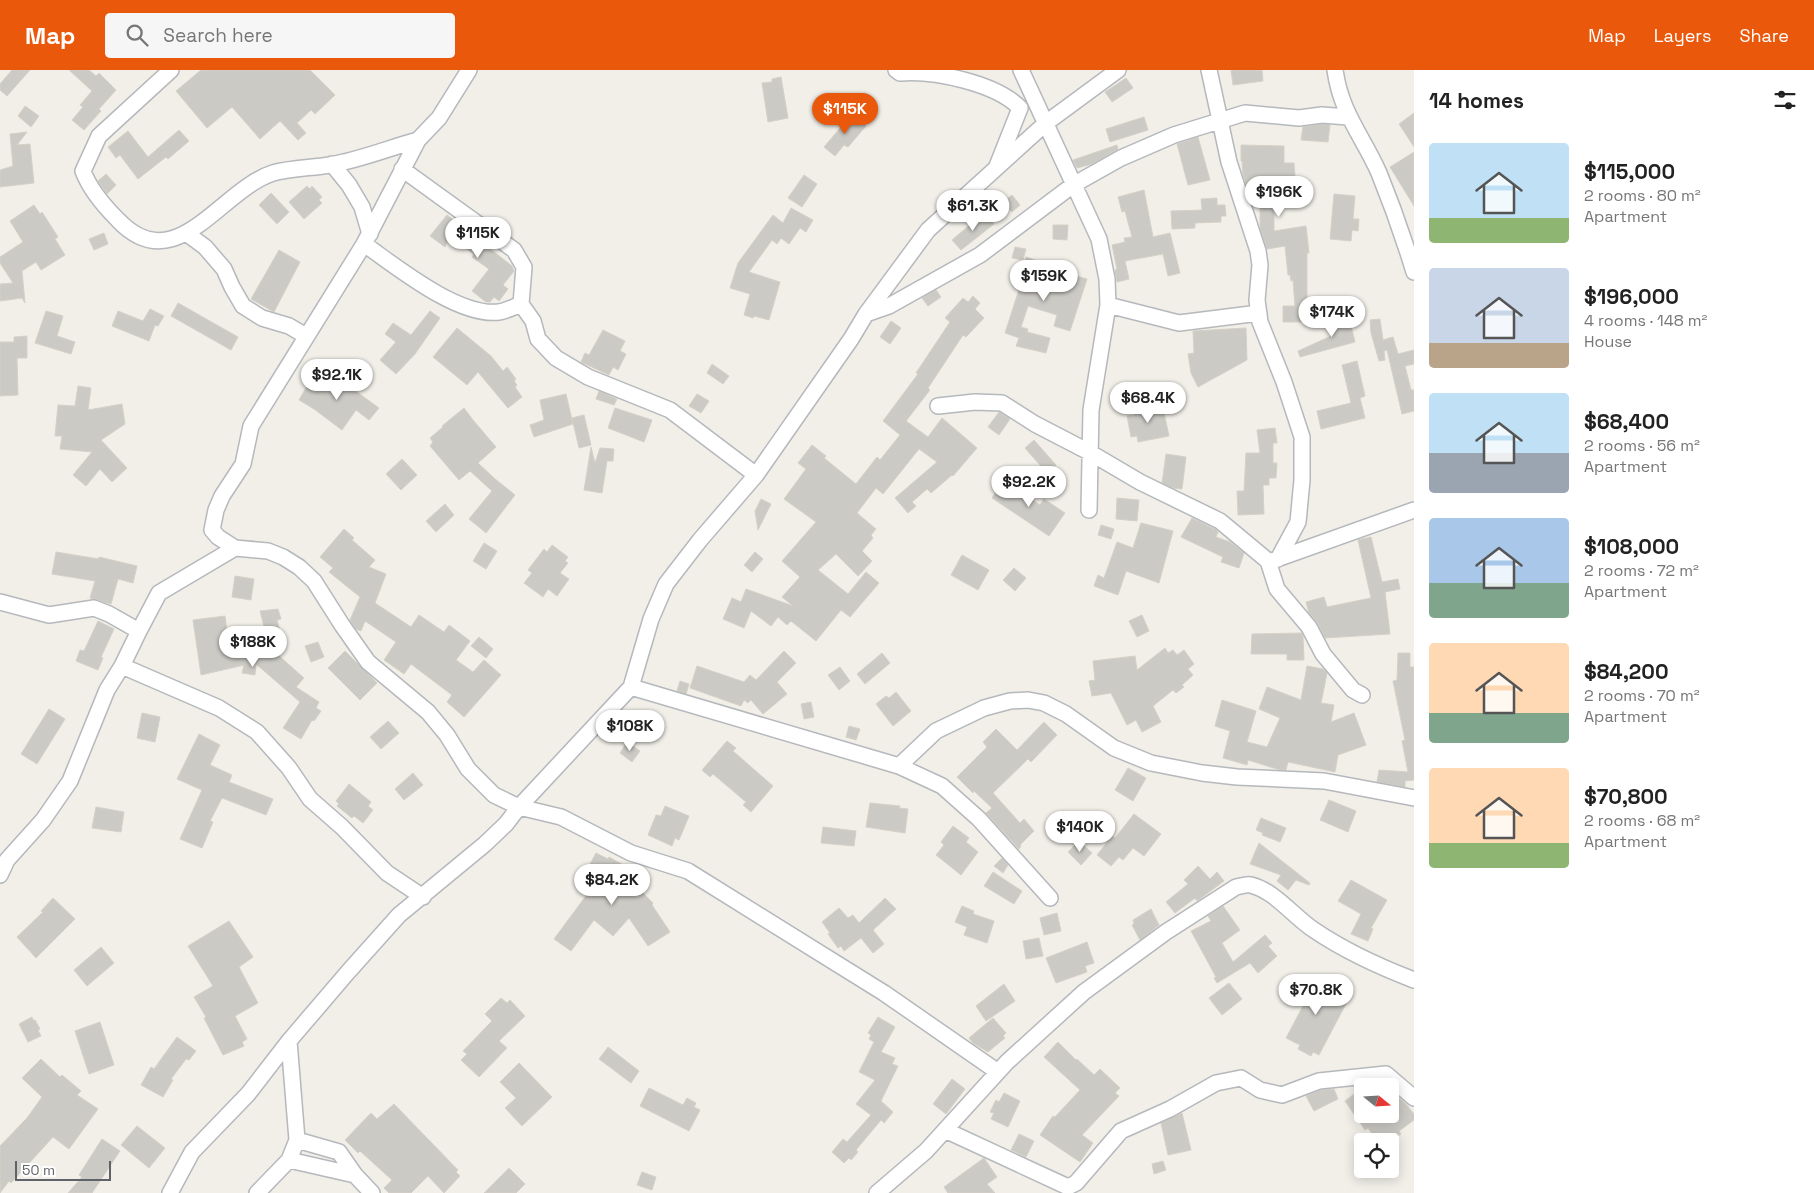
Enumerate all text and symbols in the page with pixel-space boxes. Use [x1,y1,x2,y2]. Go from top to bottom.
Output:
search box [105,13,455,58]
text: Map [25,20,75,51]
icon: search [123,21,151,49]
text: Search here [163,23,273,48]
text: Map [1588,24,1626,47]
text: Layers [1654,24,1711,47]
text: Share [1739,24,1789,47]
icon: filters [1771,86,1799,114]
text: 14 homes [1429,87,1524,114]
pin: $115K [810,92,880,135]
text: $115K [823,98,867,119]
text: $115,000 [1584,158,1675,185]
icon: home [1469,163,1529,223]
pin: $196K [1244,176,1314,218]
text: $196K [1256,181,1302,202]
text: 2 rooms · 80 m² [1584,185,1701,206]
pin: $61.3K [932,190,1014,232]
text: $61.3K [947,195,999,216]
text: Apartment [1584,206,1667,227]
pin: $115K [443,216,513,259]
text: $115K [456,222,500,243]
pin: $159K [1009,260,1079,302]
text: $159K [1021,265,1067,286]
text: $196,000 [1584,283,1679,310]
icon: home [1469,288,1529,348]
pin: $174K [1297,296,1367,338]
text: $174K [1309,301,1355,322]
text: 4 rooms · 148 m² [1584,310,1707,331]
text: House [1584,331,1632,352]
pin: $92.1K [296,358,378,401]
text: $92.1K [312,364,362,385]
pin: $68.4K [1107,382,1189,424]
text: $68.4K [1121,387,1175,408]
text: $68,400 [1584,408,1669,435]
icon: home [1469,413,1529,473]
text: 2 rooms · 56 m² [1584,435,1700,456]
text: Apartment [1584,456,1667,477]
pin: $92.2K [988,466,1070,508]
text: $92.2K [1002,471,1056,492]
text: $108,000 [1584,533,1679,560]
icon: home [1469,538,1529,598]
text: 2 rooms · 72 m² [1584,560,1699,581]
text: Apartment [1584,581,1667,602]
pin: $188K [218,626,288,668]
text: $188K [230,631,276,652]
text: $84,200 [1584,658,1669,685]
icon: home [1469,663,1529,723]
text: 2 rooms · 70 m² [1584,685,1700,706]
text: Apartment [1584,706,1667,727]
pin: $108K [595,710,665,752]
text: $108K [607,715,653,736]
text: $70,800 [1584,783,1668,810]
icon: home [1469,788,1529,848]
pin: $140K [1045,810,1115,853]
text: 2 rooms · 68 m² [1584,810,1700,831]
text: $140K [1056,816,1104,837]
text: Apartment [1584,831,1667,852]
pin: $84.2K [571,864,653,906]
text: $84.2K [585,869,639,890]
pin: $70.8K [1275,974,1357,1016]
text: $70.8K [1289,979,1343,1000]
north arrow [1354,1078,1399,1122]
map controls [1354,1078,1399,1178]
button: locate [1354,1133,1399,1178]
scale bar [15,1158,111,1181]
text: 50 m [22,1161,55,1179]

